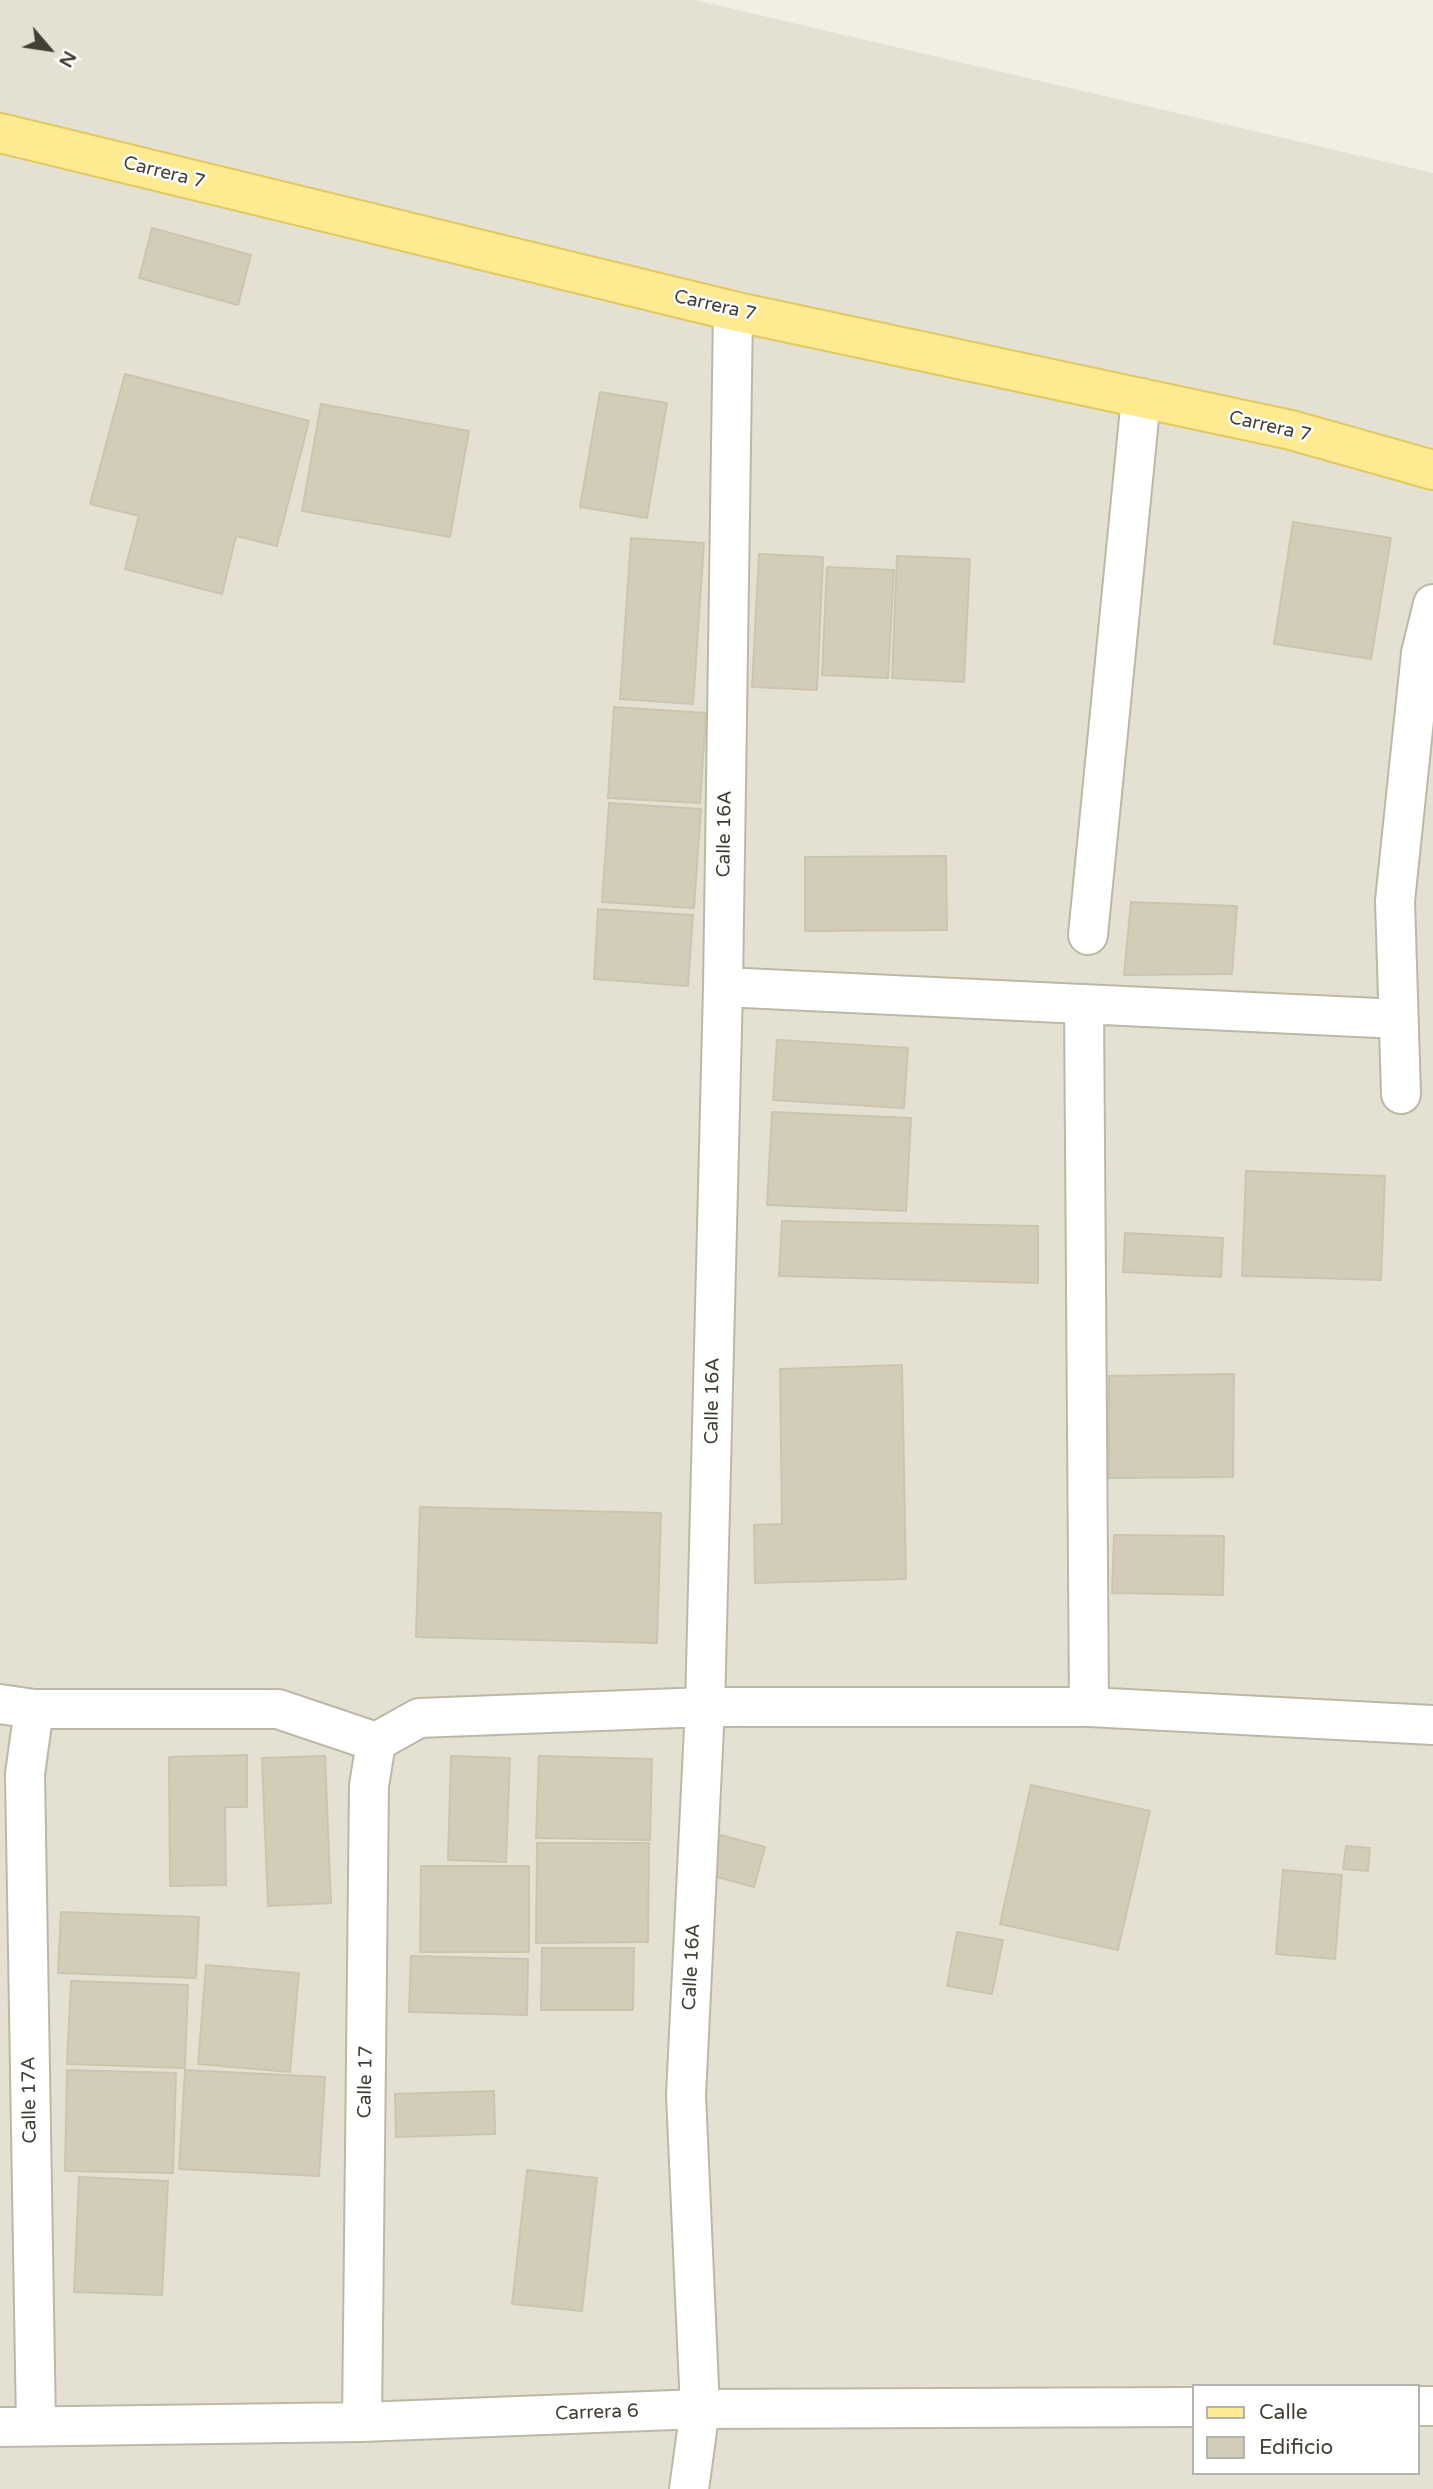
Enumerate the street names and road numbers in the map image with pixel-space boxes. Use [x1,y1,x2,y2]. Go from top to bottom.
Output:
street label: Carrera 7 [121,152,207,194]
street label: Carrera 7 [672,285,758,327]
street label: Carrera 7 [1227,406,1313,448]
street label: Calle 16A [713,790,737,878]
street label: Calle 16A [701,1357,725,1445]
street label: Calle 16A [678,1923,706,2011]
street label: Calle 17 [354,2045,378,2119]
street label: Calle 17A [18,2056,42,2144]
street label: Carrera 6 [555,2400,639,2426]

